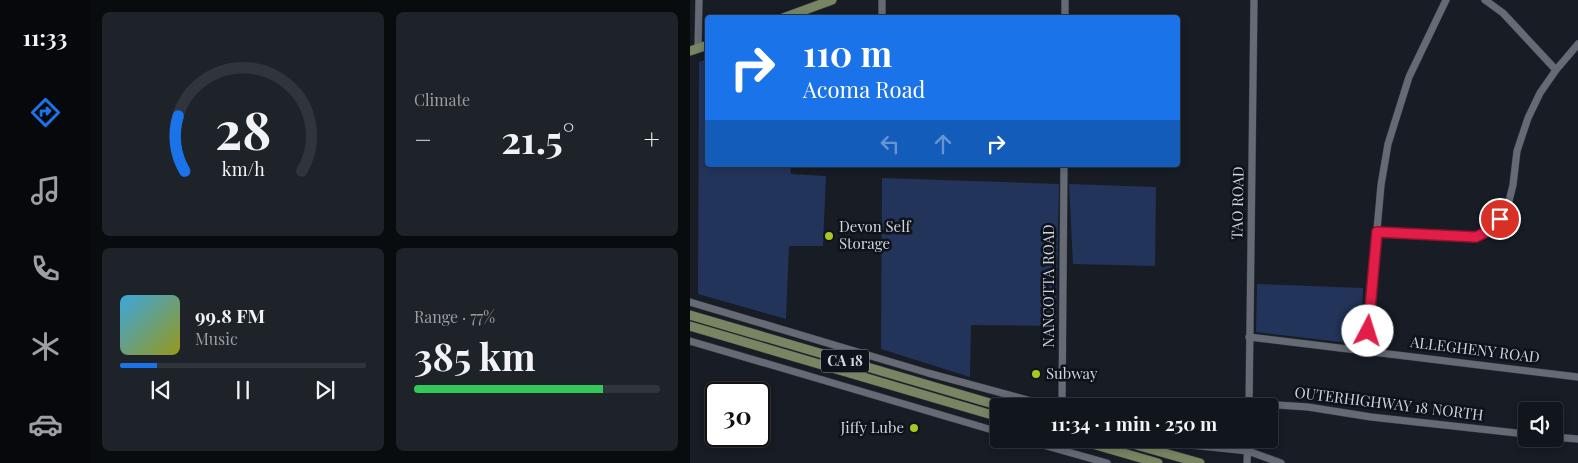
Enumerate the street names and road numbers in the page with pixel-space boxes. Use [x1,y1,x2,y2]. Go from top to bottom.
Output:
street label: TAO ROAD [1226,166,1248,240]
street label: NANCOTTA ROAD [1038,224,1058,348]
street label: ALLEGHENY ROAD [1408,331,1541,367]
road number: CA 18 [821,350,869,372]
street label: OUTERHIGHWAY 18 NORTH [1294,382,1485,425]

